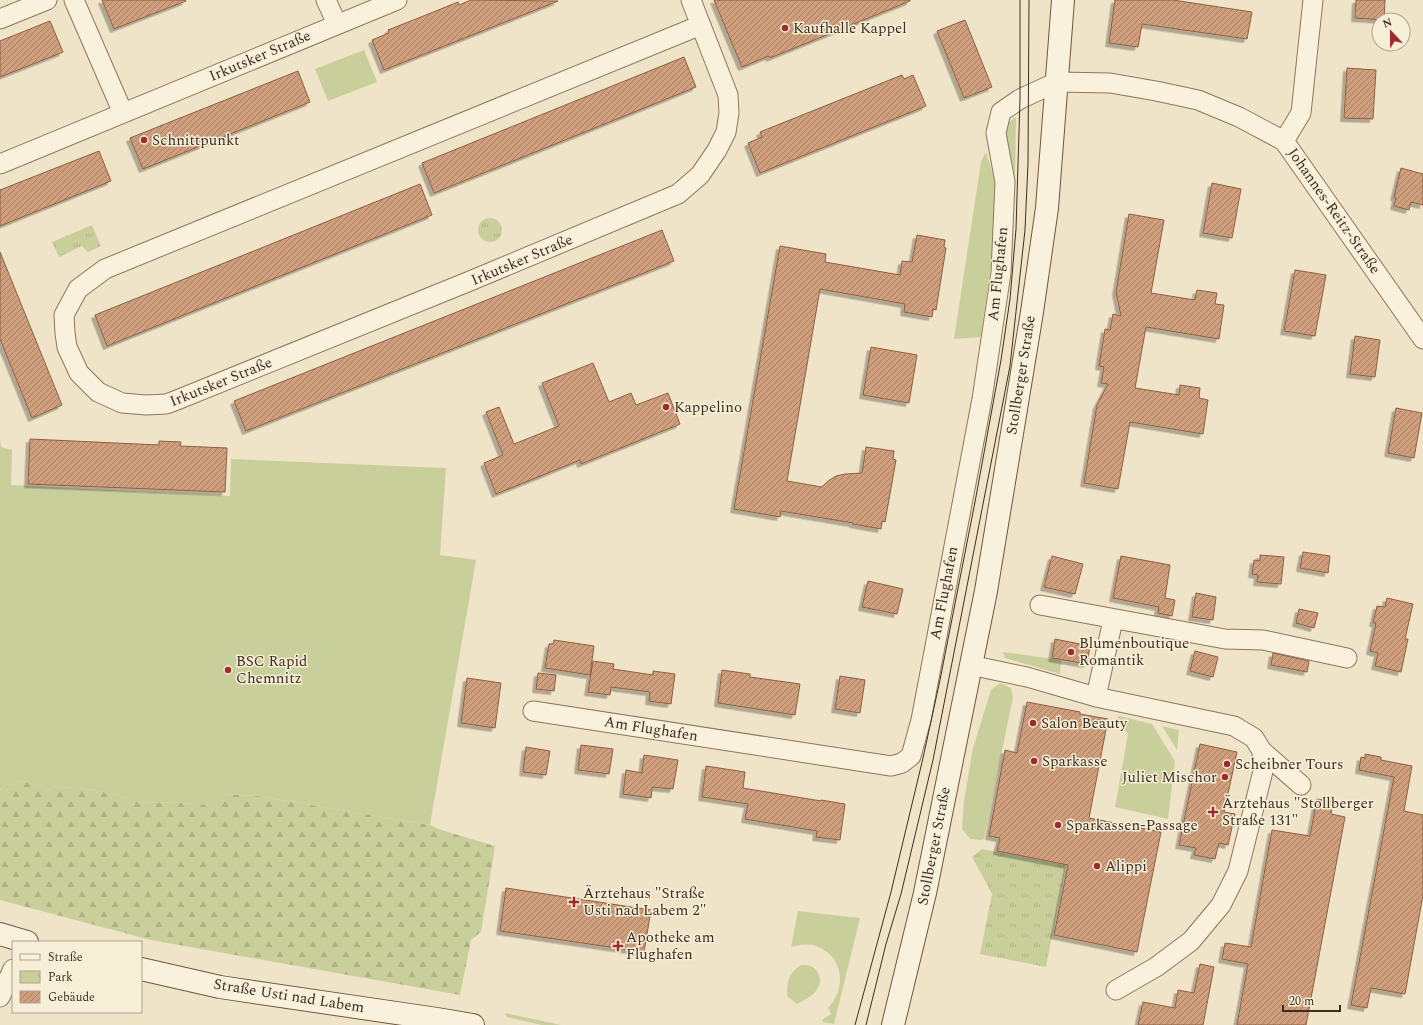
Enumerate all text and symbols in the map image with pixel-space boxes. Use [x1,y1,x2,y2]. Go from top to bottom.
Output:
north arrow [1371,12,1411,52]
text: N [1380,14,1395,33]
place label: Kaufhalle Kappel [793,17,907,40]
marker: Kaufhalle Kappel [780,23,790,33]
street label: Irkutsker Straße [206,24,314,88]
place label: Schnittpunkt [152,129,239,152]
marker: Schnittpunkt [139,135,149,145]
street label: Johannes-Reitz-Straße [1282,143,1386,279]
street label: Am Flughafen [982,225,1014,322]
street label: Irkutsker Straße [468,228,576,292]
street label: Stollberger Straße [1000,314,1042,436]
street label: Irkutsker Straße [166,351,276,413]
place label: Kappelino [674,396,742,419]
marker: Kappelino [661,402,671,412]
street label: Am Flughafen [924,544,964,642]
place label: Blumenboutique Romantik [1079,632,1189,672]
marker: Blumenboutique Romantik [1066,647,1076,657]
place label: BSC Rapid Chemnitz [236,650,307,690]
marker: BSC Rapid Chemnitz [223,665,233,675]
street label: Am Flughafen [602,710,700,748]
place label: Salon Beauty [1041,712,1128,735]
marker: Salon Beauty [1028,718,1038,728]
place label: Sparkasse [1042,750,1107,773]
place label: Scheibner Tours [1235,753,1344,776]
marker: Sparkasse [1029,756,1039,766]
marker: Scheibner Tours [1222,759,1232,769]
place label: Juliet Mischor [1122,766,1217,789]
marker: Juliet Mischor [1220,772,1230,782]
street label: Stollberger Straße [911,785,957,907]
place label: Ärztehaus "Stollberger Straße 131" [1222,792,1374,832]
marker: Ärztehaus "Stollberger Straße 131" [1207,806,1219,818]
place label: Sparkassen-Passage [1066,814,1198,837]
marker: Sparkassen-Passage [1053,820,1063,830]
place label: Alippi [1105,855,1147,878]
marker: Alippi [1092,861,1102,871]
place label: Ärztehaus "Straße Usti nad Labem 2" [583,882,706,922]
marker: Ärztehaus "Straße Usti nad Labem 2" [568,896,580,908]
place label: Apotheke am Flughafen [626,926,715,966]
legend [12,941,142,1013]
marker: Apotheke am Flughafen [613,941,623,951]
text: Straße [48,948,83,967]
text: Park [48,968,73,987]
street label: Straße Usti nad Labem [212,973,366,1019]
scale bar [1283,987,1340,1013]
text: Gebäude [48,988,95,1007]
text: 20 m [1289,992,1314,1011]

